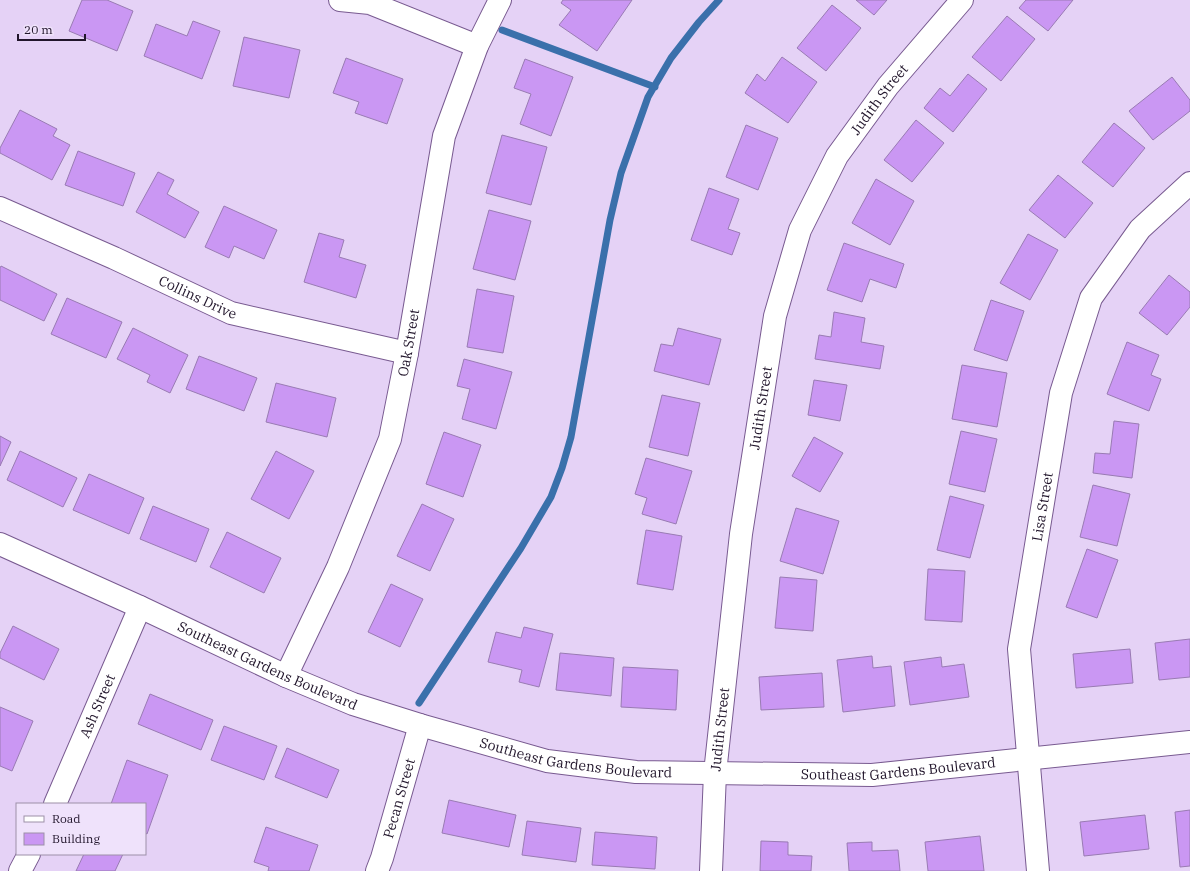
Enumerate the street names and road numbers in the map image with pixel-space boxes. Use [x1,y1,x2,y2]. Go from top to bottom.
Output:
street label: Judith Street [846,60,912,138]
street label: Collins Drive [156,271,238,323]
street label: Oak Street [394,307,423,378]
street label: Judith Street [745,365,776,451]
street label: Lisa Street [1028,471,1057,543]
street label: Southeast Gardens Boulevard [175,617,361,714]
street label: Ash Street [76,671,119,740]
street label: Judith Street [706,686,733,772]
street label: Southeast Gardens Boulevard [478,733,673,781]
street label: Southeast Gardens Boulevard [801,753,997,784]
street label: Pecan Street [379,756,419,840]

